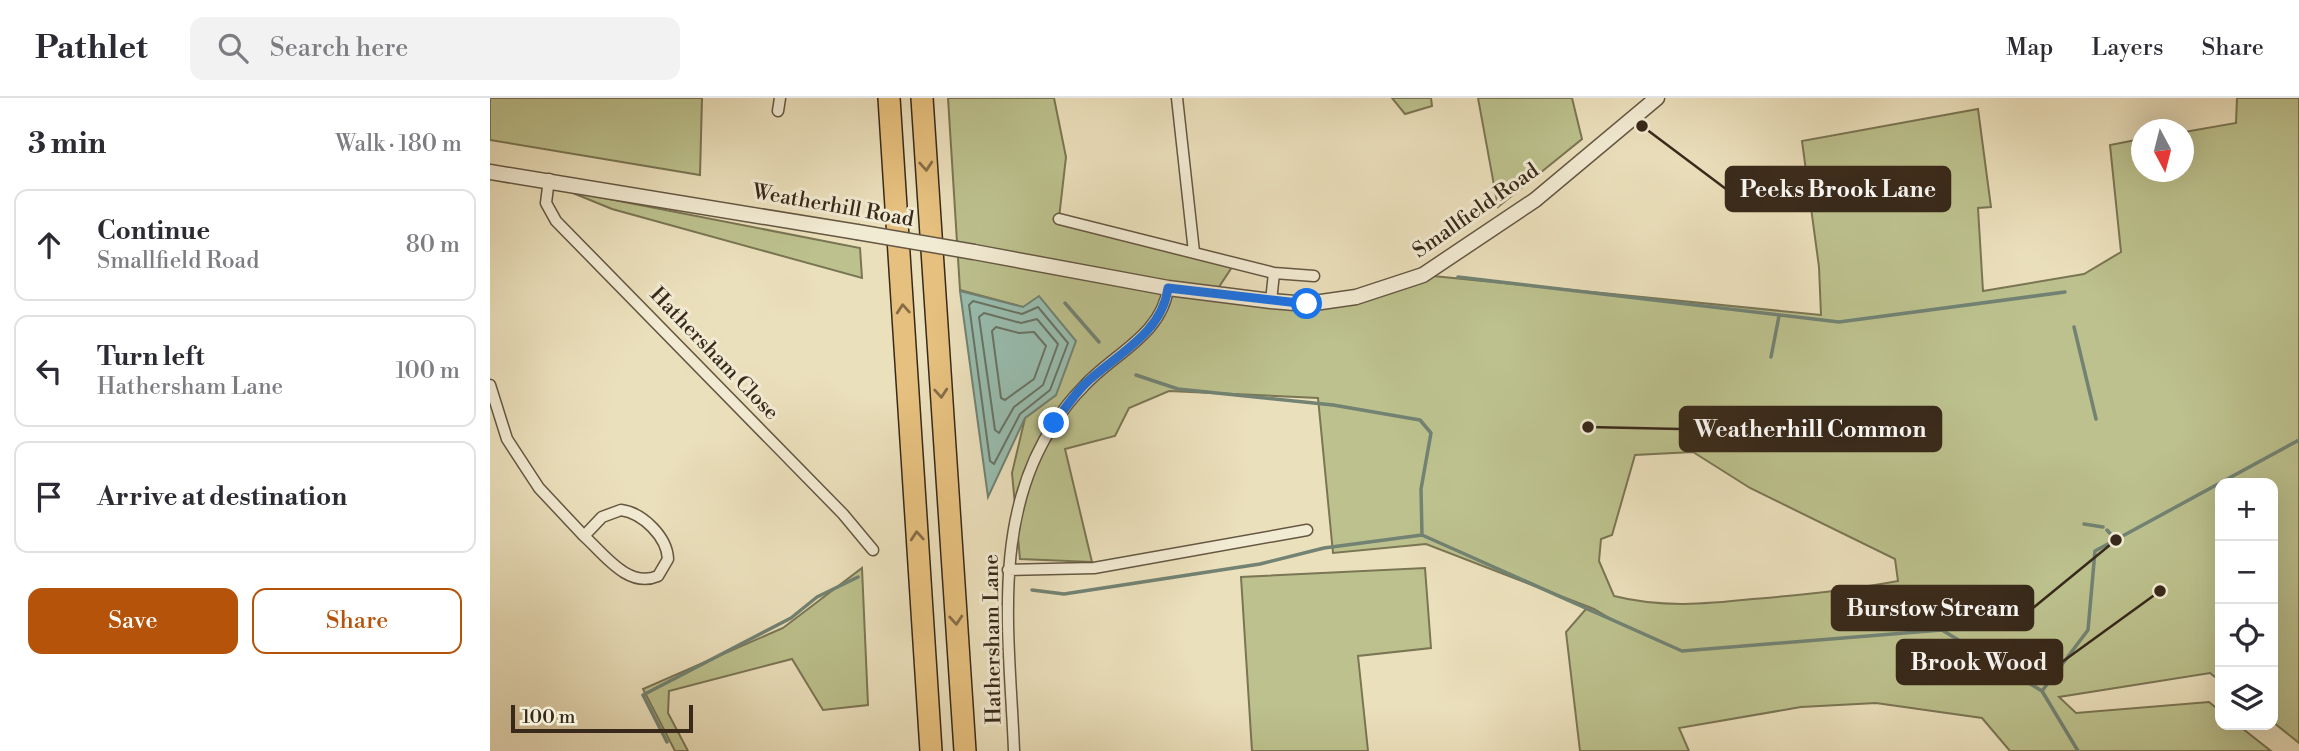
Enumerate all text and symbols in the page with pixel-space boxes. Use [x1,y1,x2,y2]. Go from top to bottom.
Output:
search box [190,17,680,80]
text: Pathlet [35,28,148,69]
icon: search [214,29,252,67]
text: Search here [270,32,408,64]
text: Map [2006,33,2053,63]
text: Layers [2091,33,2163,63]
text: Share [2201,33,2264,63]
north arrow [2131,119,2194,182]
text: 3 min [28,125,106,163]
text: Walk · 180 m [335,130,462,158]
street label: Smallfield Road [1408,158,1544,264]
one-way arrow [919,161,934,172]
callout: Peeks Brook Lane [1726,167,1950,211]
text: Peeks Brook Lane [1740,176,1936,204]
street label: Weatherhill Road [749,179,916,233]
text: Continue [97,215,210,247]
icon: ahead [30,226,68,264]
text: 80 m [406,231,460,259]
text: Smallfield Road [97,247,259,275]
street label: Hathersham Close [644,282,784,426]
route start [1291,288,1322,319]
one-way arrow [895,303,910,314]
text: Turn left [97,341,205,373]
icon: left [30,352,68,390]
text: 100 m [395,357,460,385]
text: Hathersham Lane [97,373,283,401]
one-way arrow [934,388,949,399]
route end [1038,407,1069,438]
callout: Weatherhill Common [1680,407,1941,451]
text: Weatherhill Common [1693,416,1926,444]
icon: arrive [30,478,68,516]
map controls [2215,478,2278,730]
button: + [2215,478,2278,541]
text: Arrive at destination [97,481,347,513]
one-way arrow [910,530,925,541]
button: − [2215,541,2278,604]
street label: Hathersham Lane [979,554,1007,724]
callout: Burstow Stream [1832,586,2033,630]
button: Save [28,588,238,654]
button: Share [252,588,462,654]
text: Burstow Stream [1847,595,2020,623]
button: locate [2215,604,2278,667]
one-way arrow [948,615,963,626]
callout: Brook Wood [1897,640,2062,684]
text: Brook Wood [1911,649,2048,677]
button: layers [2215,667,2278,730]
scale bar [511,702,693,734]
text: 100 m [522,705,575,729]

